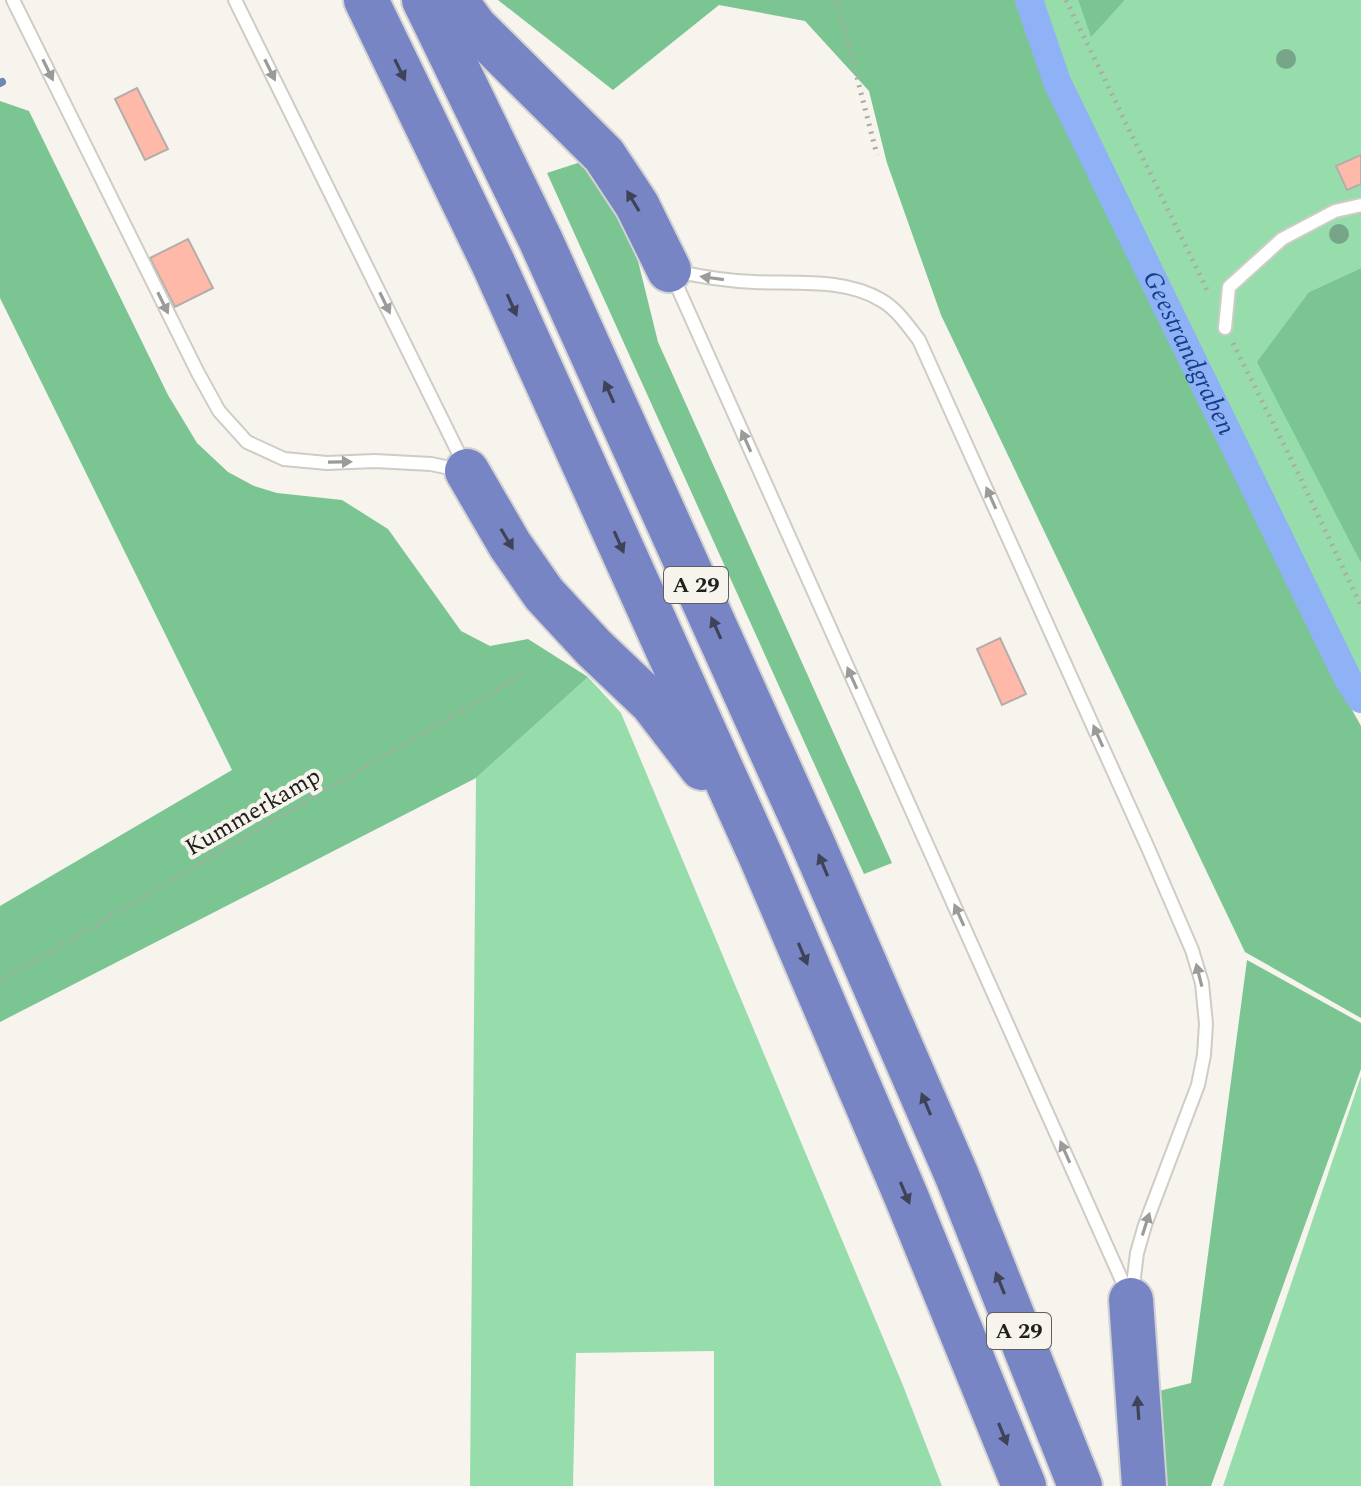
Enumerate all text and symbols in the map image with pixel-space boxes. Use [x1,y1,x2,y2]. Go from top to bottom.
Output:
one-way arrow [41,58,54,81]
one-way arrow [263,59,276,82]
one-way arrow [393,59,407,82]
one-way arrow [627,190,641,212]
water label: Geestrandgraben [1132,264,1246,442]
one-way arrow [700,272,725,285]
one-way arrow [156,291,170,314]
one-way arrow [378,292,391,315]
one-way arrow [505,293,519,317]
one-way arrow [602,380,615,403]
one-way arrow [739,429,752,452]
one-way arrow [328,456,353,469]
one-way arrow [985,487,998,510]
one-way arrow [499,528,513,550]
one-way arrow [612,530,626,554]
road number: A 29 [664,567,728,603]
one-way arrow [709,617,723,640]
one-way arrow [845,666,859,690]
one-way arrow [1091,724,1104,747]
street label: Kummerkamp [178,759,328,865]
one-way arrow [816,854,829,877]
one-way arrow [952,903,965,927]
one-way arrow [796,942,809,966]
one-way arrow [1193,962,1205,987]
one-way arrow [920,1092,933,1116]
one-way arrow [1058,1140,1072,1164]
one-way arrow [899,1181,912,1205]
one-way arrow [1140,1212,1153,1236]
one-way arrow [993,1271,1006,1295]
road number: A 29 [987,1313,1051,1349]
one-way arrow [1131,1395,1144,1420]
one-way arrow [997,1422,1010,1446]

